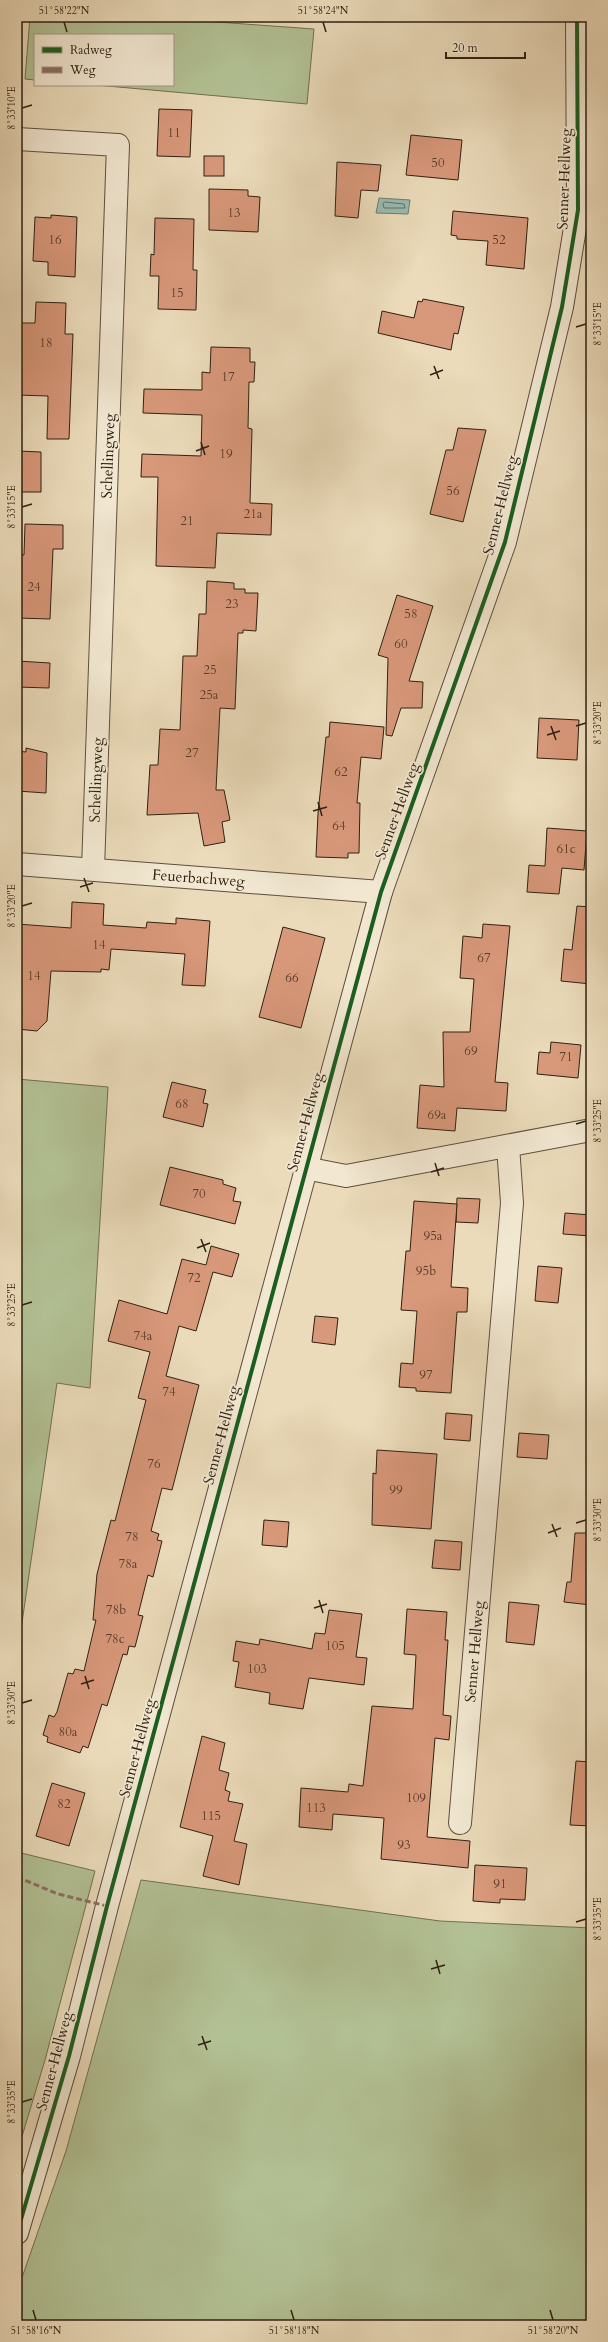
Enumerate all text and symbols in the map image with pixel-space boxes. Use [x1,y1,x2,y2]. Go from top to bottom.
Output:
text: 51°58'22"N [39,4,90,18]
text: 51°58'24"N [298,4,349,18]
legend [34,34,174,86]
scale bar [446,34,525,60]
text: 20 m [452,40,479,56]
text: Radweg [70,42,112,58]
text: Weg [69,62,96,78]
text: 8°33'10"E [5,86,19,130]
house number: 11 [167,124,181,142]
street label: Senner Hellweg [552,127,576,230]
house number: 50 [431,154,445,172]
house number: 13 [227,204,241,222]
house number: 16 [48,231,62,249]
house number: 52 [492,231,506,249]
house number: 15 [170,284,184,302]
text: 8°33'15"E [591,302,605,346]
house number: 18 [39,334,53,352]
house number: 17 [221,368,235,386]
street label: Schellingweg [97,412,120,499]
house number: 19 [219,445,233,463]
street label: Senner Hellweg [478,453,522,557]
house number: 56 [446,482,460,500]
text: 8°33'15"E [5,485,19,529]
house number: 21a [244,505,263,523]
house number: 21 [180,512,194,530]
house number: 24 [27,578,41,596]
house number: 23 [225,595,239,613]
house number: 58 [404,605,418,623]
house number: 60 [394,635,408,653]
house number: 25 [203,661,217,679]
house number: 25a [200,686,219,704]
text: 8°33'20"E [591,701,605,745]
street label: Schellingweg [85,736,108,823]
house number: 27 [185,744,199,762]
street label: Senner Hellweg [370,759,424,862]
house number: 62 [334,763,348,781]
house number: 64 [332,817,346,835]
house number: 61c [556,840,576,858]
street label: Feuerbachweg [151,864,246,892]
text: 8°33'20"E [5,884,19,928]
house number: 14 [92,936,106,954]
house number: 67 [477,949,491,967]
house number: 14 [27,967,41,985]
house number: 66 [285,969,299,987]
house number: 69 [464,1042,478,1060]
house number: 71 [559,1048,573,1066]
street label: Senner Hellweg [282,1070,328,1174]
house number: 68 [175,1095,189,1113]
text: 8°33'25"E [591,1099,605,1143]
house number: 69a [428,1106,447,1124]
house number: 70 [192,1185,206,1203]
house number: 95a [424,1227,443,1245]
house number: 95b [416,1262,436,1280]
house number: 72 [187,1269,201,1287]
text: 8°33'25"E [5,1283,19,1327]
house number: 74a [134,1327,153,1345]
house number: 97 [419,1366,433,1384]
house number: 74 [162,1383,176,1401]
street label: Senner Hellweg [198,1383,244,1487]
house number: 76 [147,1455,161,1473]
house number: 99 [389,1481,403,1499]
text: 8°33'30"E [591,1498,605,1542]
house number: 78 [125,1528,139,1546]
house number: 78a [119,1555,138,1573]
street label: Senner Hellweg [460,1599,489,1703]
house number: 78b [106,1601,126,1619]
house number: 78c [105,1630,125,1648]
house number: 105 [325,1637,345,1655]
house number: 103 [247,1660,267,1678]
text: 8°33'30"E [5,1681,19,1725]
street label: Senner Hellweg [114,1696,160,1800]
house number: 80a [59,1723,78,1741]
house number: 109 [406,1789,426,1807]
house number: 82 [57,1795,71,1813]
house number: 113 [306,1799,326,1817]
house number: 115 [201,1807,221,1825]
house number: 93 [397,1836,411,1854]
house number: 91 [493,1875,507,1893]
text: 8°33'35"E [591,1897,605,1941]
street label: Senner Hellweg [31,2009,77,2113]
text: 8°33'35"E [5,2080,19,2124]
text: 51°58'16"N [11,2324,62,2338]
text: 51°58'18"N [269,2324,320,2338]
text: 51°58'20"N [528,2324,579,2338]

